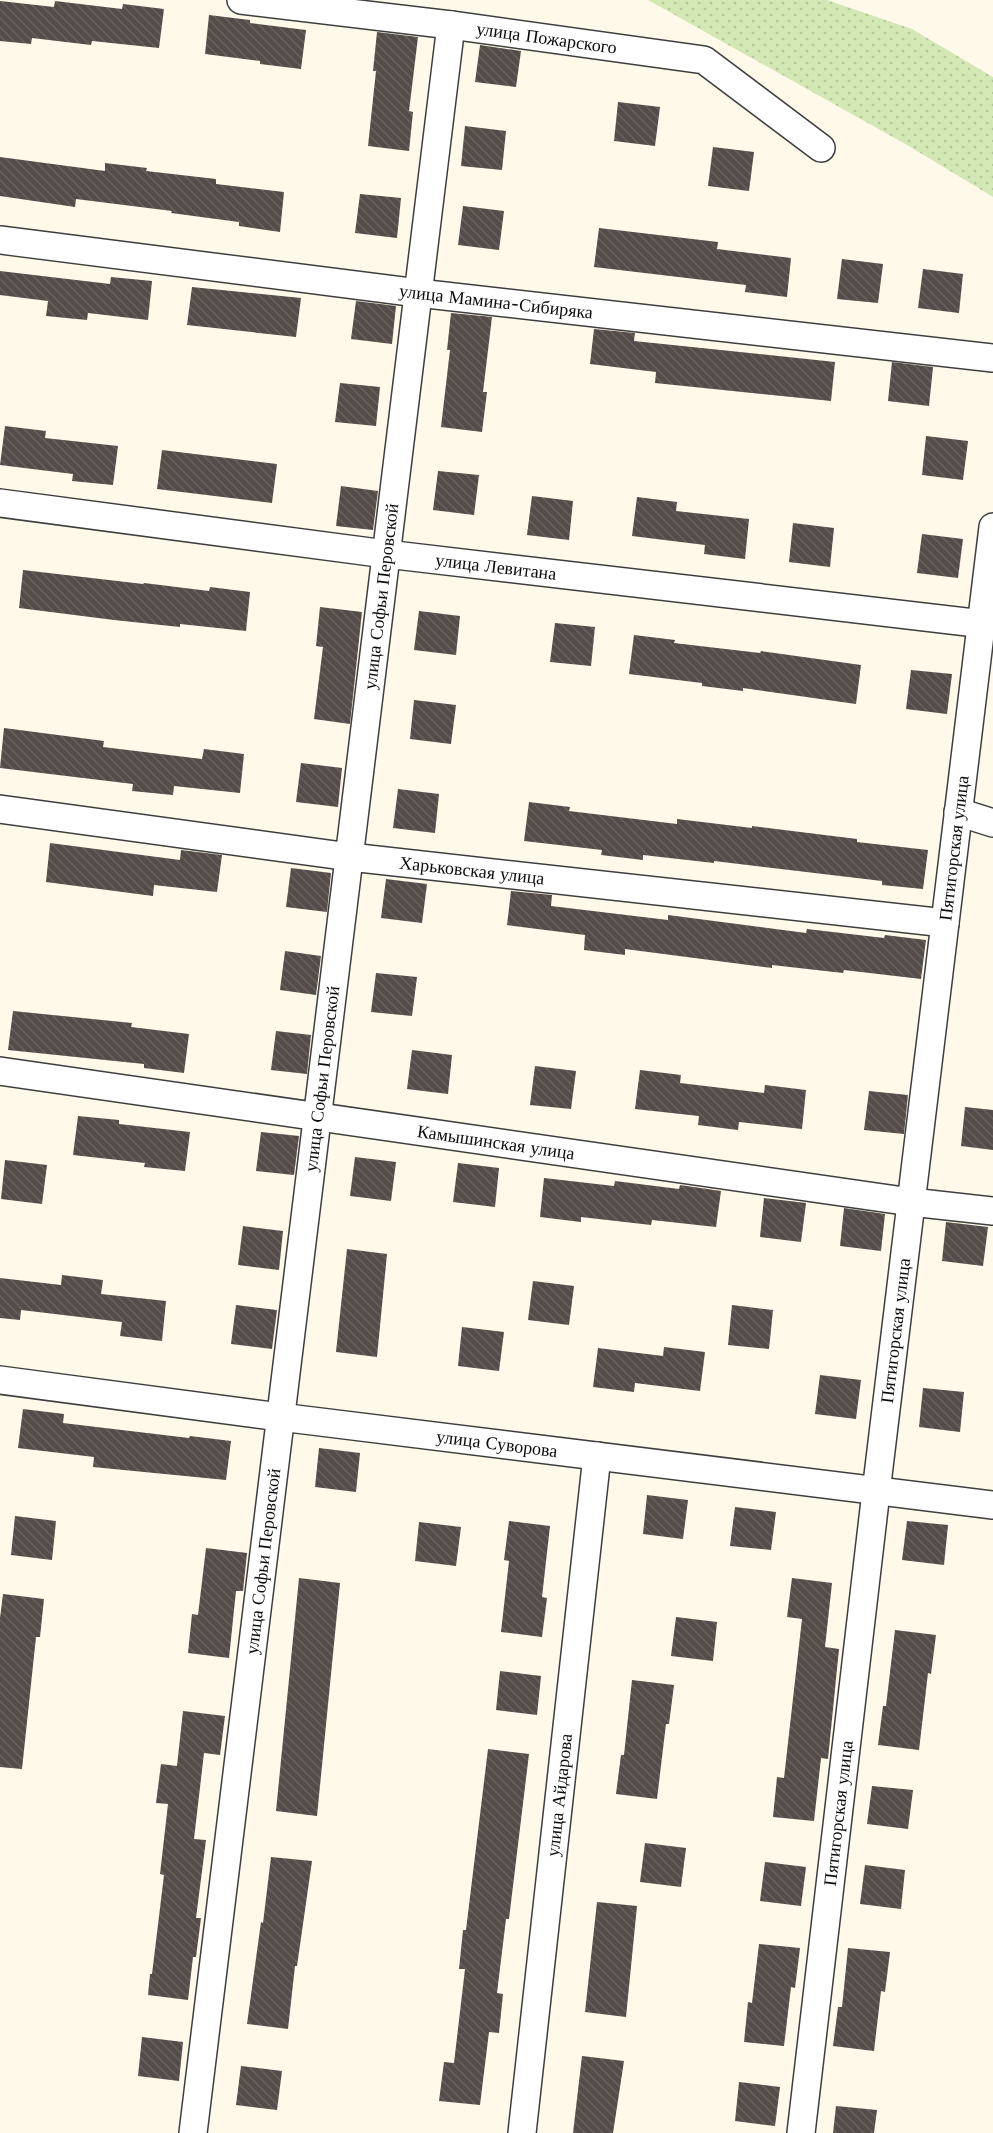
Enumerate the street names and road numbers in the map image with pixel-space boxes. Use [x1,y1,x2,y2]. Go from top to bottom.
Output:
street label: улица Пожарского [475,18,618,59]
street label: улица Мамина-Сибиряка [398,280,594,324]
street label: улица Софьи Перовской [359,502,403,691]
street label: улица Левитана [434,549,558,585]
street label: Пятигорская улица [934,774,974,922]
street label: Харьковская улица [398,852,546,890]
street label: улица Софьи Перовской [300,984,344,1173]
street label: Камышинская улица [416,1120,576,1165]
street label: Пятигорская улица [876,1257,915,1404]
street label: улица Суворова [435,1425,559,1462]
street label: улица Софьи Перовской [241,1467,285,1656]
street label: улица Айдарова [542,1732,577,1858]
street label: Пятигорская улица [819,1739,858,1887]

